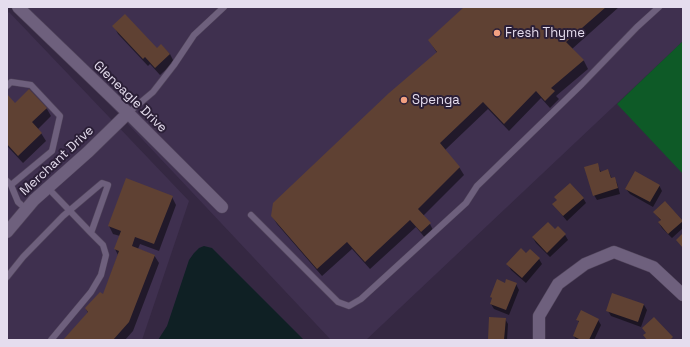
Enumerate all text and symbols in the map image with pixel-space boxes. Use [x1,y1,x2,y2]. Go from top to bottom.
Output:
place label: Fresh Thyme [505,25,585,41]
marker: Fresh Thyme [492,28,502,38]
street label: Gleneagle Drive [90,58,170,136]
place label: Spenga [412,92,460,108]
marker: Spenga [399,95,409,105]
street label: Merchant Drive [17,123,97,199]

